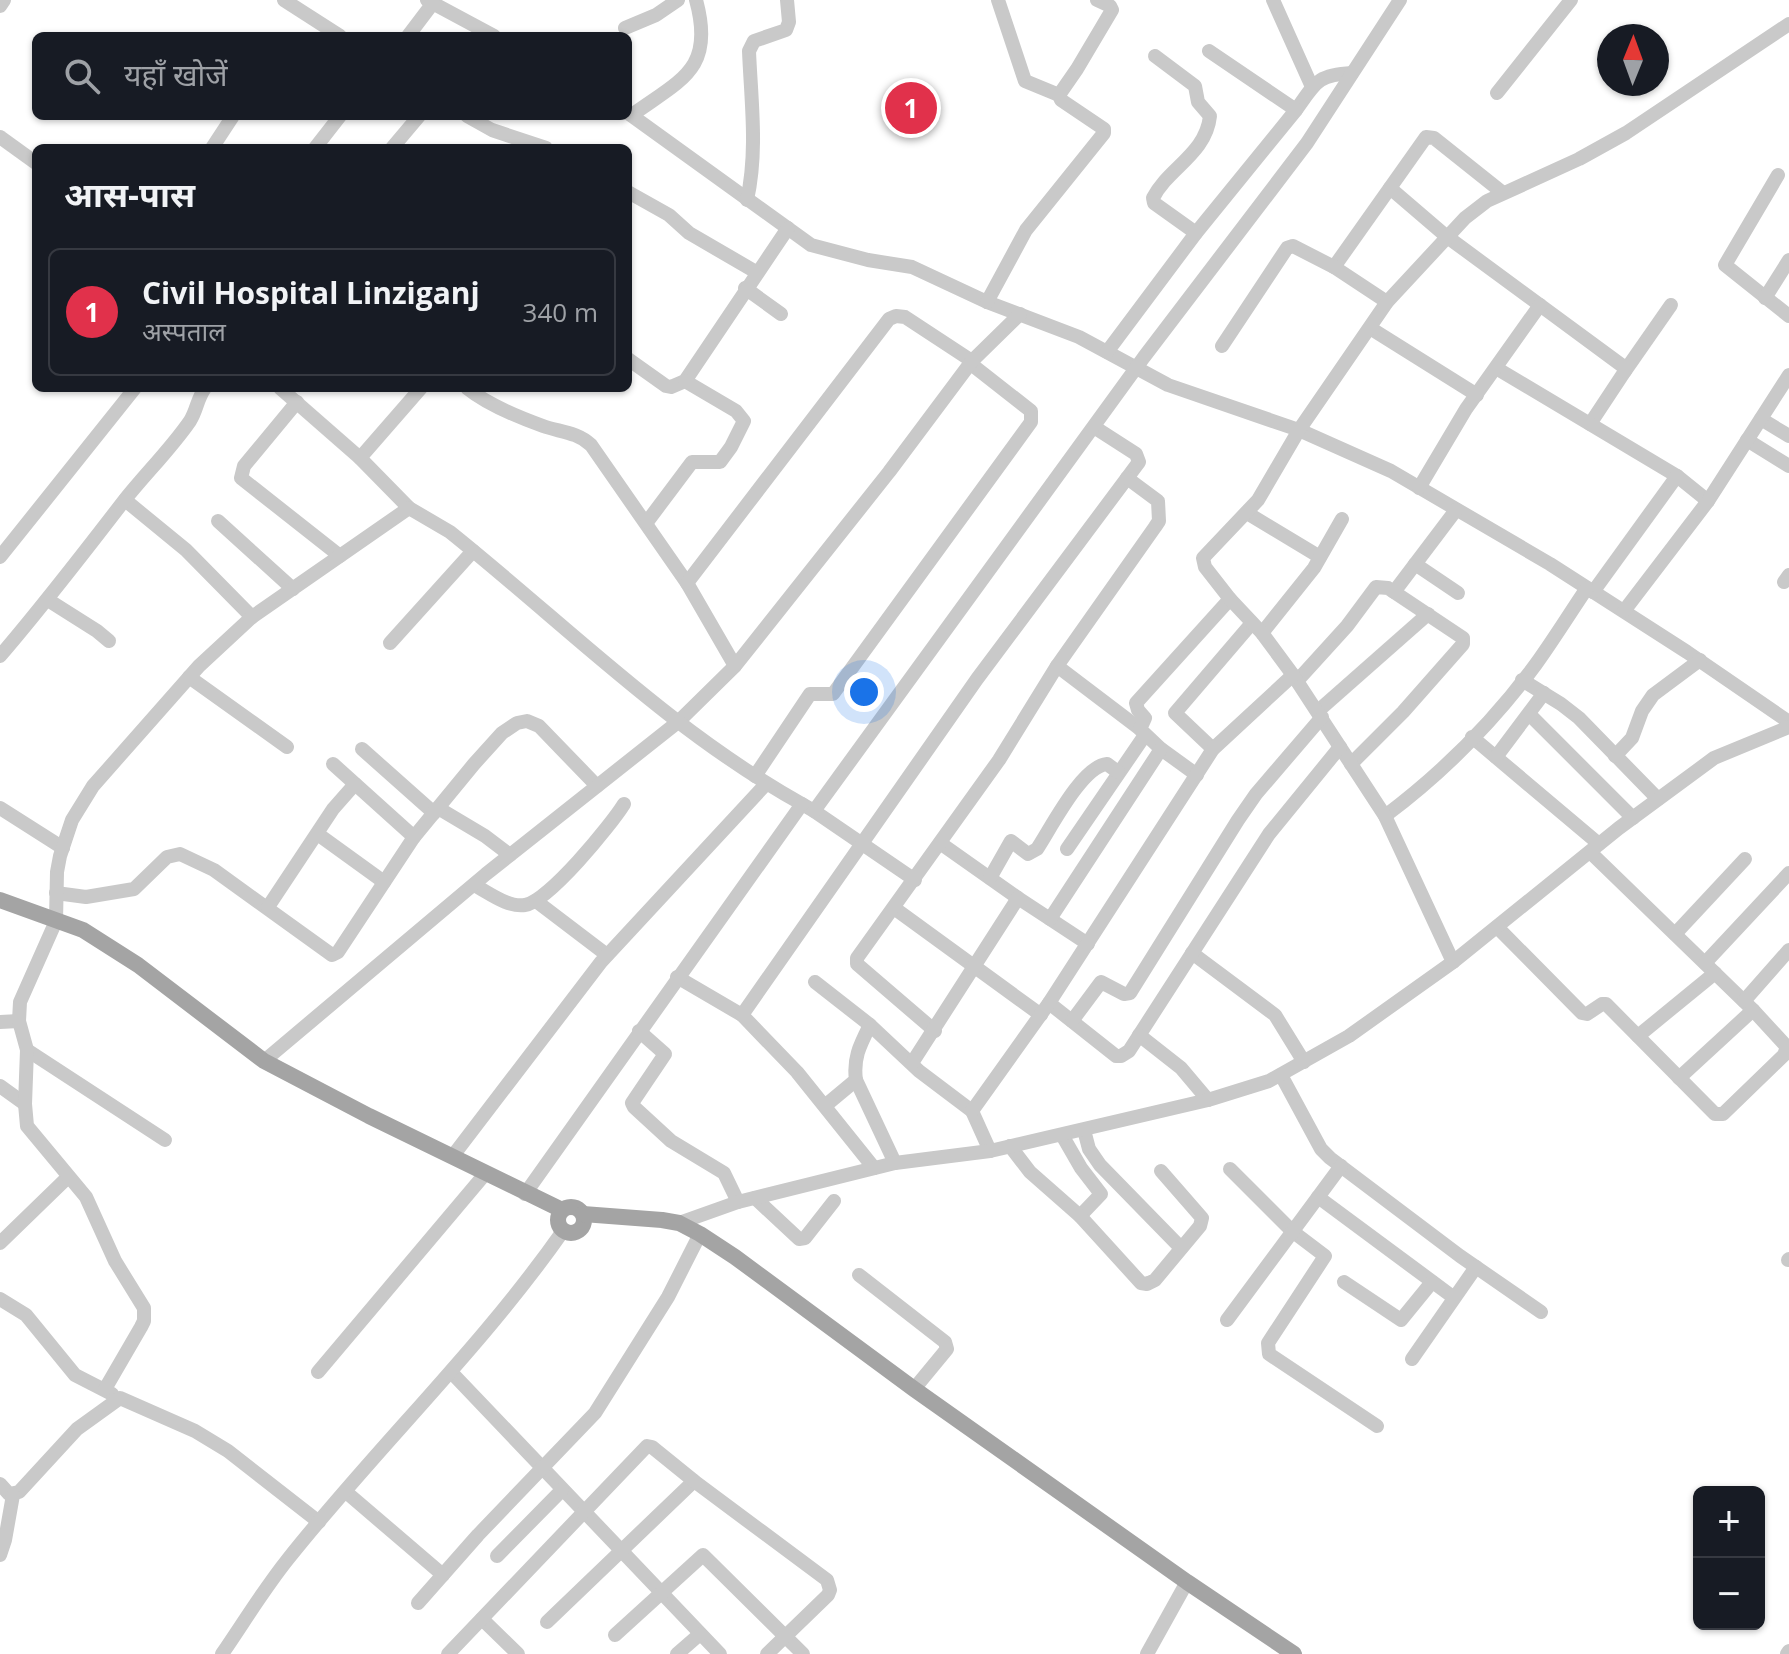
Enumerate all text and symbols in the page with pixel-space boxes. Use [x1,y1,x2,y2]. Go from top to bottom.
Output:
north arrow [1597,24,1669,96]
search box [32,32,632,120]
icon: search [60,54,104,98]
text: यहाँ खोजें [124,54,227,95]
pin: 1 [885,78,937,138]
text: आस-पास [64,171,195,217]
text: Civil Hospital Linziganj [142,272,480,313]
text: 1 [85,294,99,330]
text: 340 m [523,294,598,330]
text: अस्पताल [142,313,226,349]
your location [844,672,884,712]
map controls [1693,1486,1765,1630]
button: + [1693,1486,1765,1558]
button: − [1693,1558,1765,1630]

